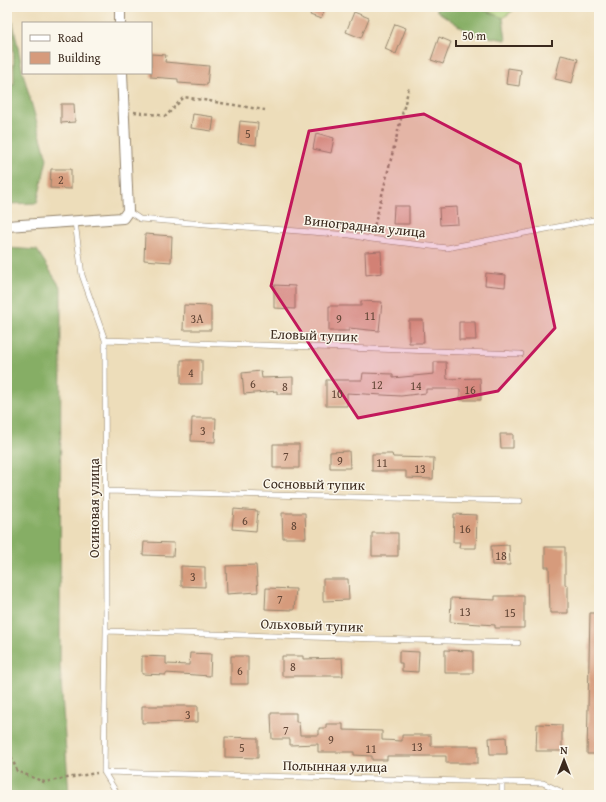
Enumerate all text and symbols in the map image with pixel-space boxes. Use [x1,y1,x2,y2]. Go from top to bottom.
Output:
legend [22,22,152,74]
scale bar [456,22,552,48]
text: 50 m [462,27,486,44]
text: Road [58,29,84,46]
text: Building [58,49,101,66]
house number: 5 [245,125,251,142]
house number: 2 [58,171,64,188]
street label: Виноградная улица [303,210,427,242]
house number: 11 [364,307,376,324]
house number: 3А [190,310,204,327]
house number: 9 [336,310,342,327]
street label: Еловый тупик [270,323,359,347]
house number: 4 [188,364,194,381]
house number: 6 [250,375,256,392]
house number: 12 [371,376,383,393]
house number: 14 [410,377,422,394]
house number: 8 [282,378,288,395]
house number: 16 [464,381,476,398]
house number: 10 [331,385,343,402]
house number: 3 [200,422,206,439]
house number: 7 [283,448,289,465]
house number: 9 [337,452,343,469]
house number: 11 [376,454,388,471]
street label: Осиновая улица [84,458,104,558]
house number: 13 [414,460,426,477]
street label: Сосновый тупик [263,473,366,495]
house number: 6 [242,512,248,529]
house number: 8 [291,517,297,534]
house number: 16 [459,520,471,537]
house number: 18 [495,547,507,564]
house number: 3 [190,568,196,585]
house number: 7 [277,591,283,608]
house number: 13 [459,603,471,620]
house number: 15 [504,604,516,621]
street label: Ольховый тупик [260,613,364,637]
house number: 8 [290,658,296,675]
house number: 6 [237,662,243,679]
house number: 3 [185,706,191,723]
house number: 7 [283,722,289,739]
house number: 9 [328,731,334,748]
house number: 13 [411,738,423,755]
house number: 5 [239,739,245,756]
house number: 11 [365,740,377,757]
north arrow [544,740,584,780]
text: N [560,742,568,758]
street label: Полынная улица [283,755,388,777]

